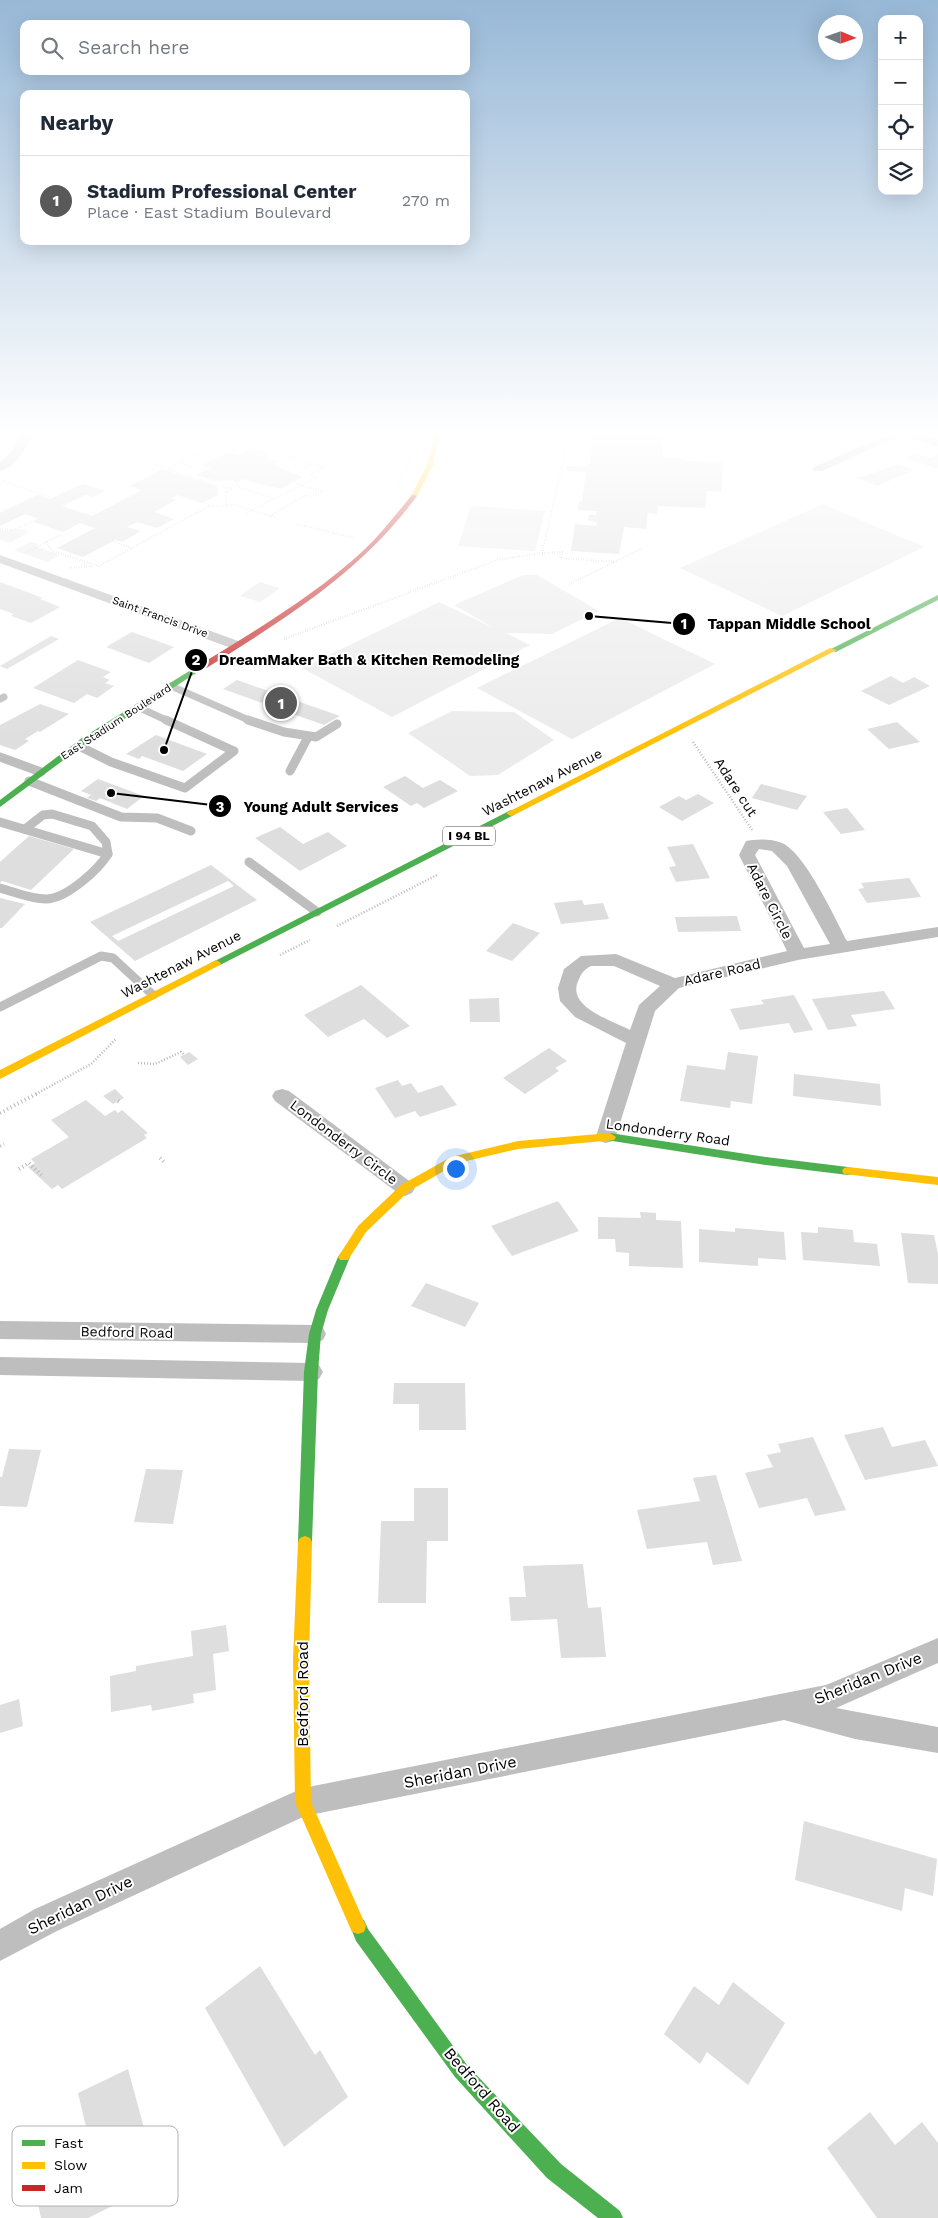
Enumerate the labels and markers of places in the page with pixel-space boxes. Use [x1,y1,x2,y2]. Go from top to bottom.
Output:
callout: Tappan Middle School [672,609,880,639]
callout: DreamMaker Bath & Kitchen Remodeling [184,645,529,675]
pin: 1 [265,684,297,722]
callout: Young Adult Services [208,791,408,821]

